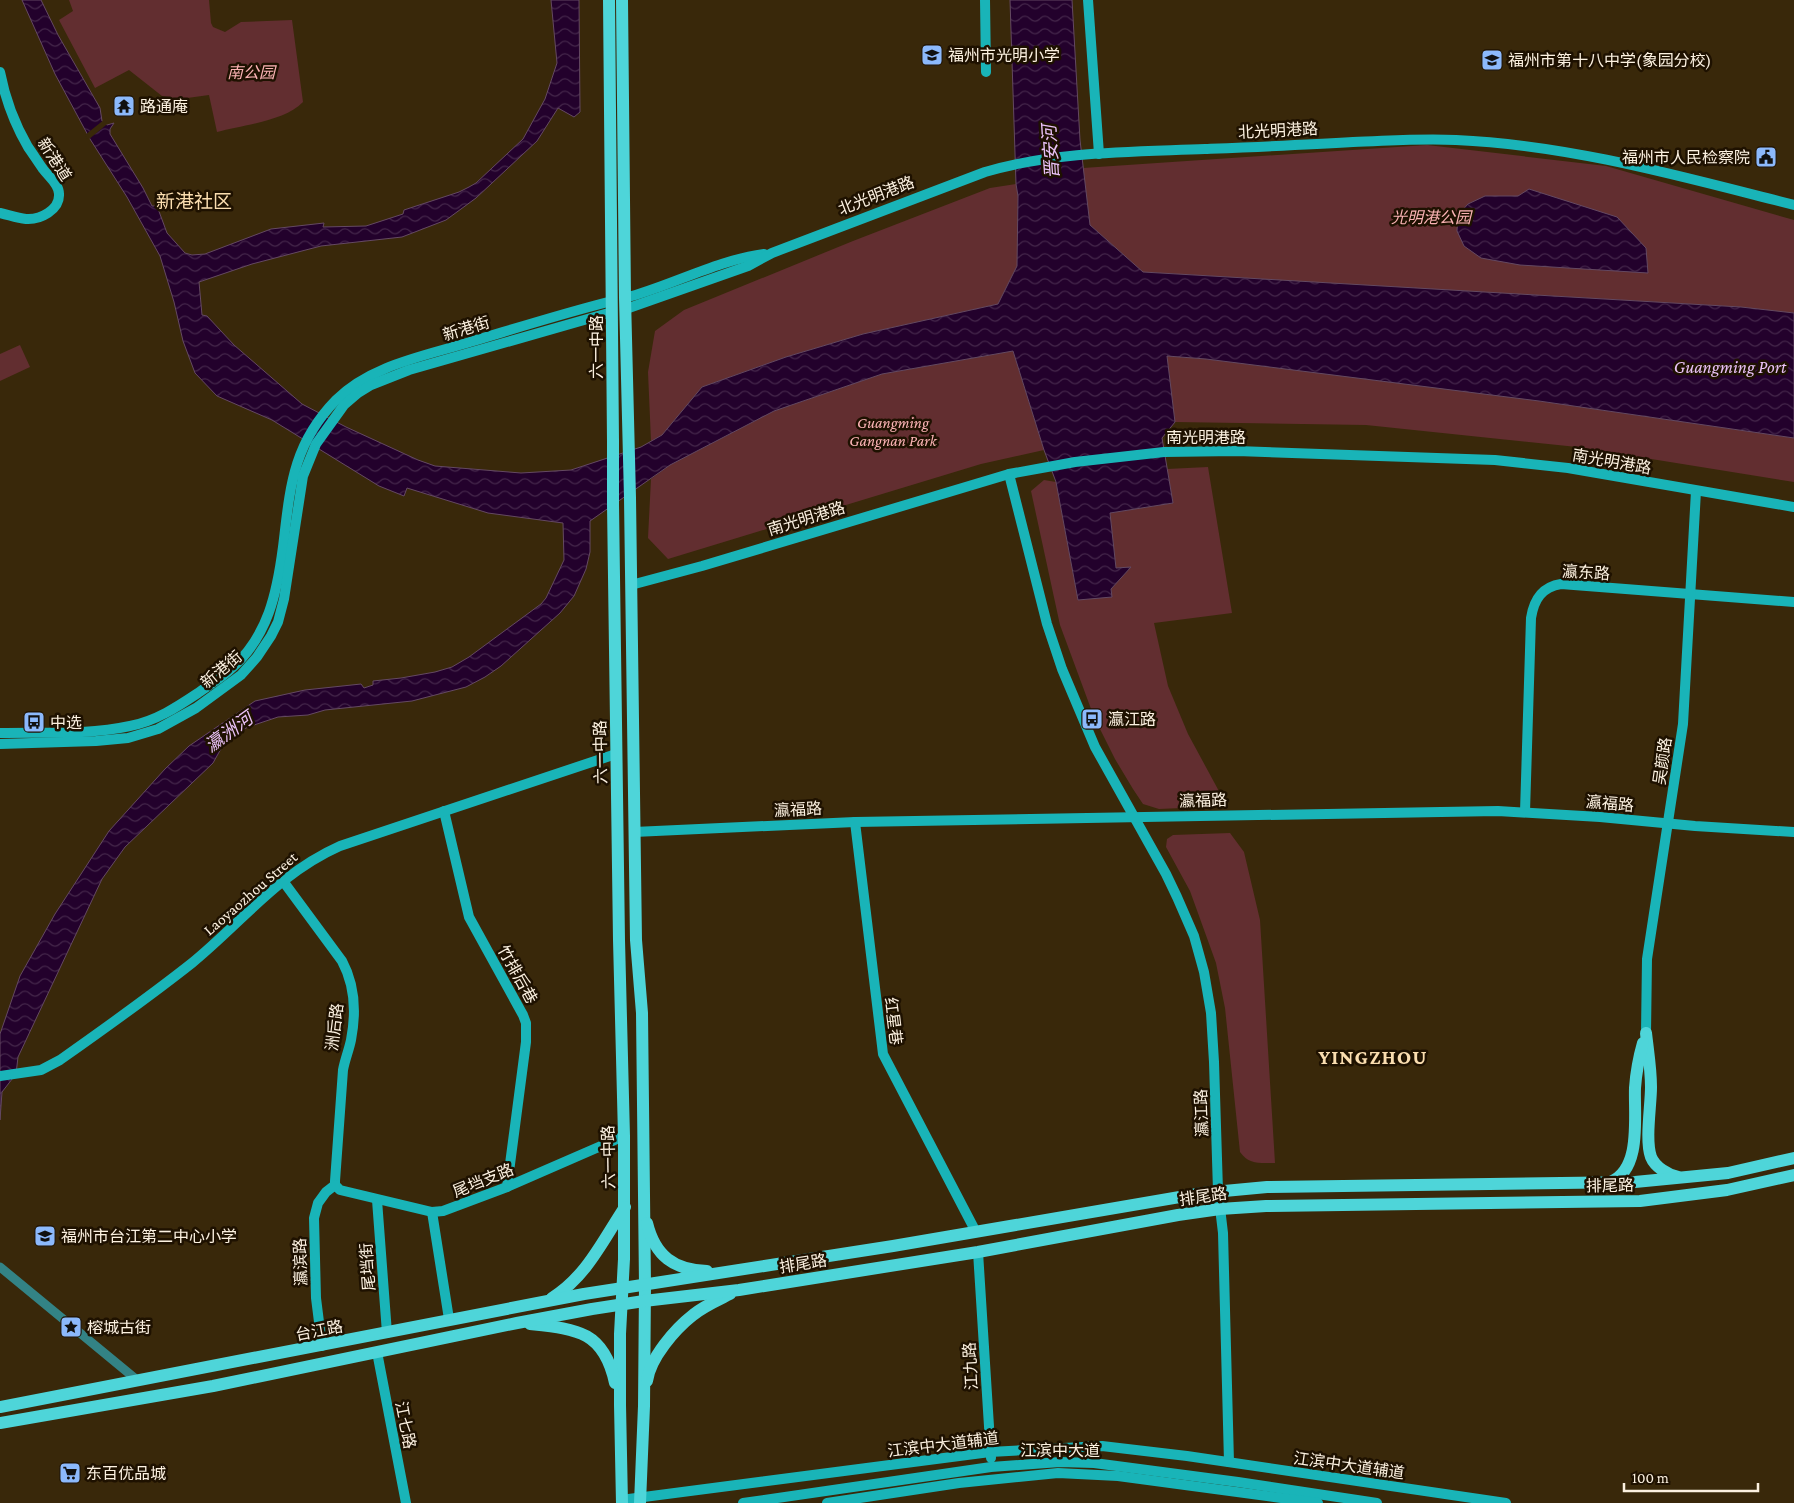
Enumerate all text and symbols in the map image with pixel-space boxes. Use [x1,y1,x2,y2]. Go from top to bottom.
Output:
school or university icon: 福州市光明小学 [920,43,944,67]
place label: 福州市光明小学 [948,47,1060,64]
school or university icon: 福州市第十八中学(象园分校) [1480,48,1504,72]
place label: 福州市第十八中学(象园分校) [1508,51,1711,70]
park label: 南公园 [227,64,277,81]
temple icon: 路通庵 [112,94,136,118]
place label: 路通庵 [140,98,188,115]
street label: 北光明港路 [1238,120,1318,141]
water label: 晋安河 [1039,121,1063,180]
street label: 新港道 [34,135,75,184]
public building icon: 福州市人民检察院 [1754,145,1778,169]
place label: 福州市人民检察院 [1622,149,1750,166]
street label: 北光明港路 [836,173,917,218]
district label: 新港社区 [156,191,232,212]
park label: 光明港公园 [1391,209,1473,226]
street label: 新港街 [441,313,492,344]
street label: 六一中路 [588,315,605,379]
water label: Guangming Port [1674,357,1787,377]
park label: Guangming Gangnan Park [849,414,938,450]
street label: 南光明港路 [1166,429,1246,446]
street label: 南光明港路 [1571,446,1653,477]
street label: 南光明港路 [765,499,847,538]
street label: 瀛东路 [1562,562,1610,582]
street label: 新港街 [197,647,245,691]
water label: 瀛洲河 [201,706,259,756]
bus stop icon: 瀛江路 [1080,707,1104,731]
bus stop icon: 中选 [22,710,46,734]
place label: 瀛江路 [1108,710,1156,728]
place label: 中选 [50,714,82,731]
street label: 六一中路 [591,720,610,784]
street label: 吴颜路 [1650,736,1674,786]
street label: 瀛福路 [1179,790,1227,810]
street label: 瀛福路 [1585,792,1635,814]
street label: 瀛福路 [774,799,822,819]
street label: Laoyaozhou Street [200,848,302,939]
street label: 竹排后巷 [495,942,541,1006]
street label: 红星巷 [882,996,905,1046]
street label: 洲后路 [323,1002,346,1052]
district label: YINGZHOU [1318,1045,1428,1069]
street label: 瀛江路 [1191,1089,1211,1137]
street label: 六一中路 [599,1125,618,1189]
street label: 尾垱支路 [450,1161,516,1200]
street label: 排尾路 [1586,1177,1634,1194]
street label: 排尾路 [1178,1185,1228,1208]
school or university icon: 福州市台江第二中心小学 [33,1224,57,1248]
place label: 福州市台江第二中心小学 [61,1228,237,1245]
street label: 瀛滨路 [290,1238,310,1286]
street label: 尾垱街 [357,1242,378,1292]
street label: 排尾路 [778,1251,828,1276]
place icon: 榕城古街 [59,1315,83,1339]
street label: 台江路 [294,1318,344,1343]
place label: 榕城古街 [87,1319,151,1336]
street label: 江九路 [961,1342,980,1390]
street label: 江七路 [393,1400,418,1450]
street label: 江滨中大道辅道 [886,1429,1000,1460]
street label: 江滨中大道 [1020,1442,1100,1459]
street label: 江滨中大道辅道 [1292,1449,1406,1482]
scale bar [1624,1460,1758,1492]
supermarket icon: 东百优品城 [58,1461,82,1485]
place label: 东百优品城 [86,1465,166,1482]
text: 100 m [1632,1470,1669,1486]

